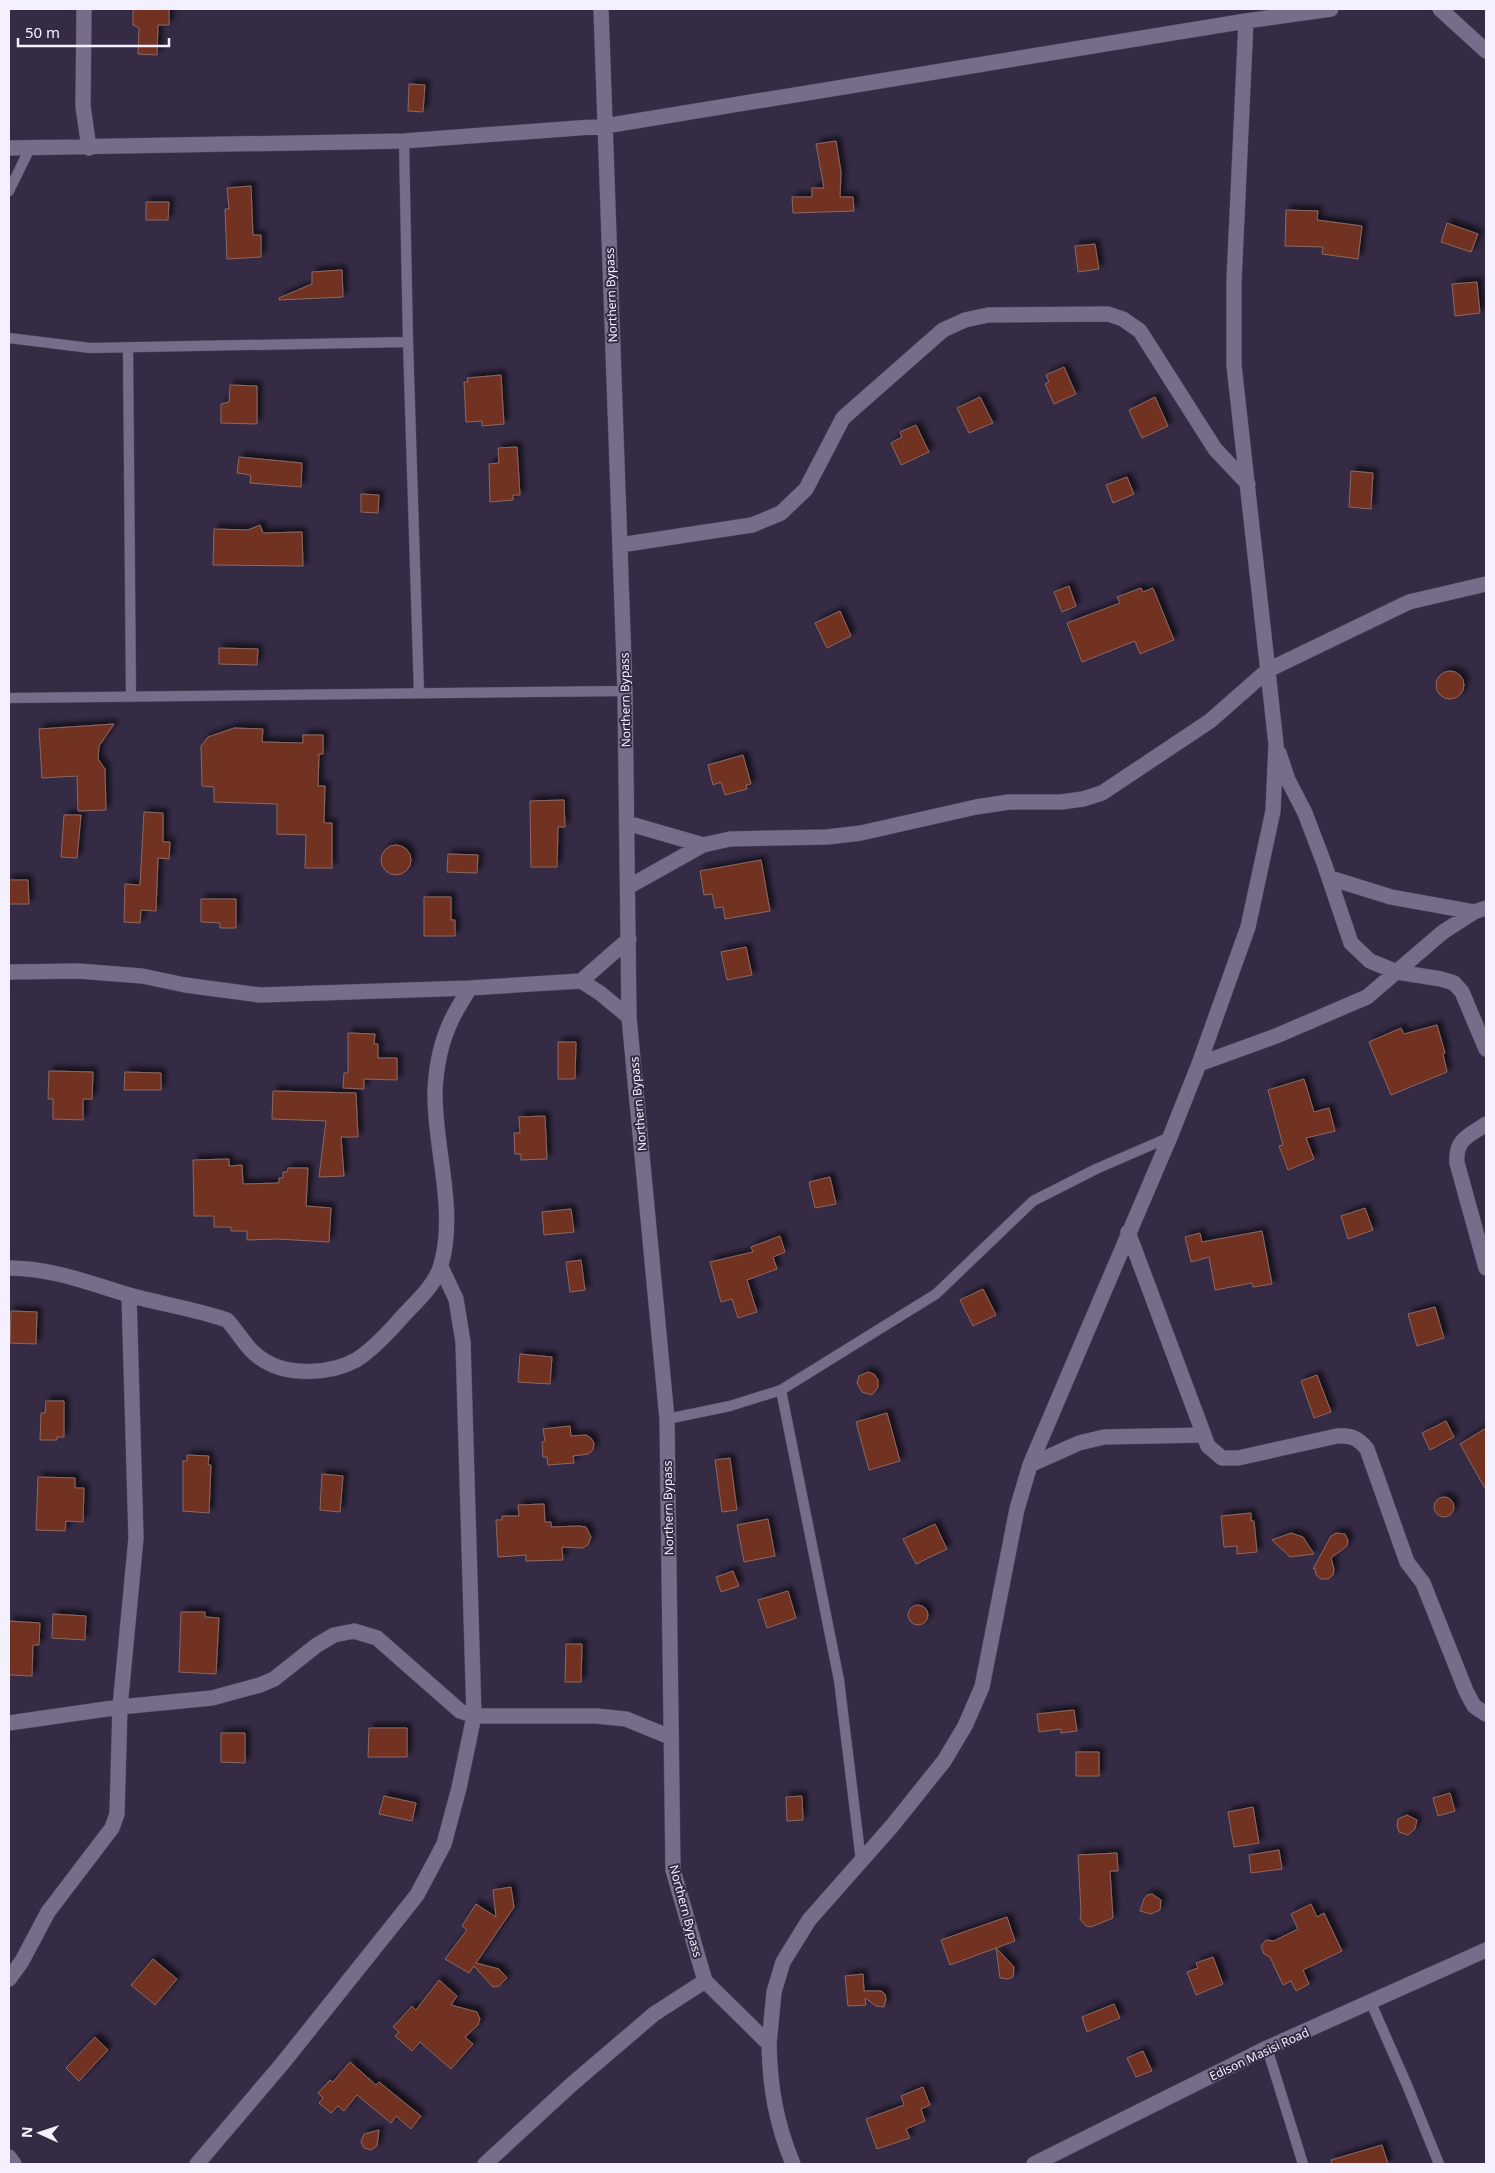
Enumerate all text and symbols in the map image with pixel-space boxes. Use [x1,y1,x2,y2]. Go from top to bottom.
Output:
scale bar [18,15,169,47]
text: 50 m [25,22,60,42]
street label: Northern Bypass [601,247,621,343]
street label: Northern Bypass [616,652,634,748]
street label: Northern Bypass [625,1056,651,1152]
street label: Northern Bypass [659,1460,677,1556]
street label: Northern Bypass [666,1863,707,1959]
street label: Edison Masisi Road [1206,2023,1312,2085]
north arrow [15,2108,65,2158]
text: N [17,2126,36,2138]

